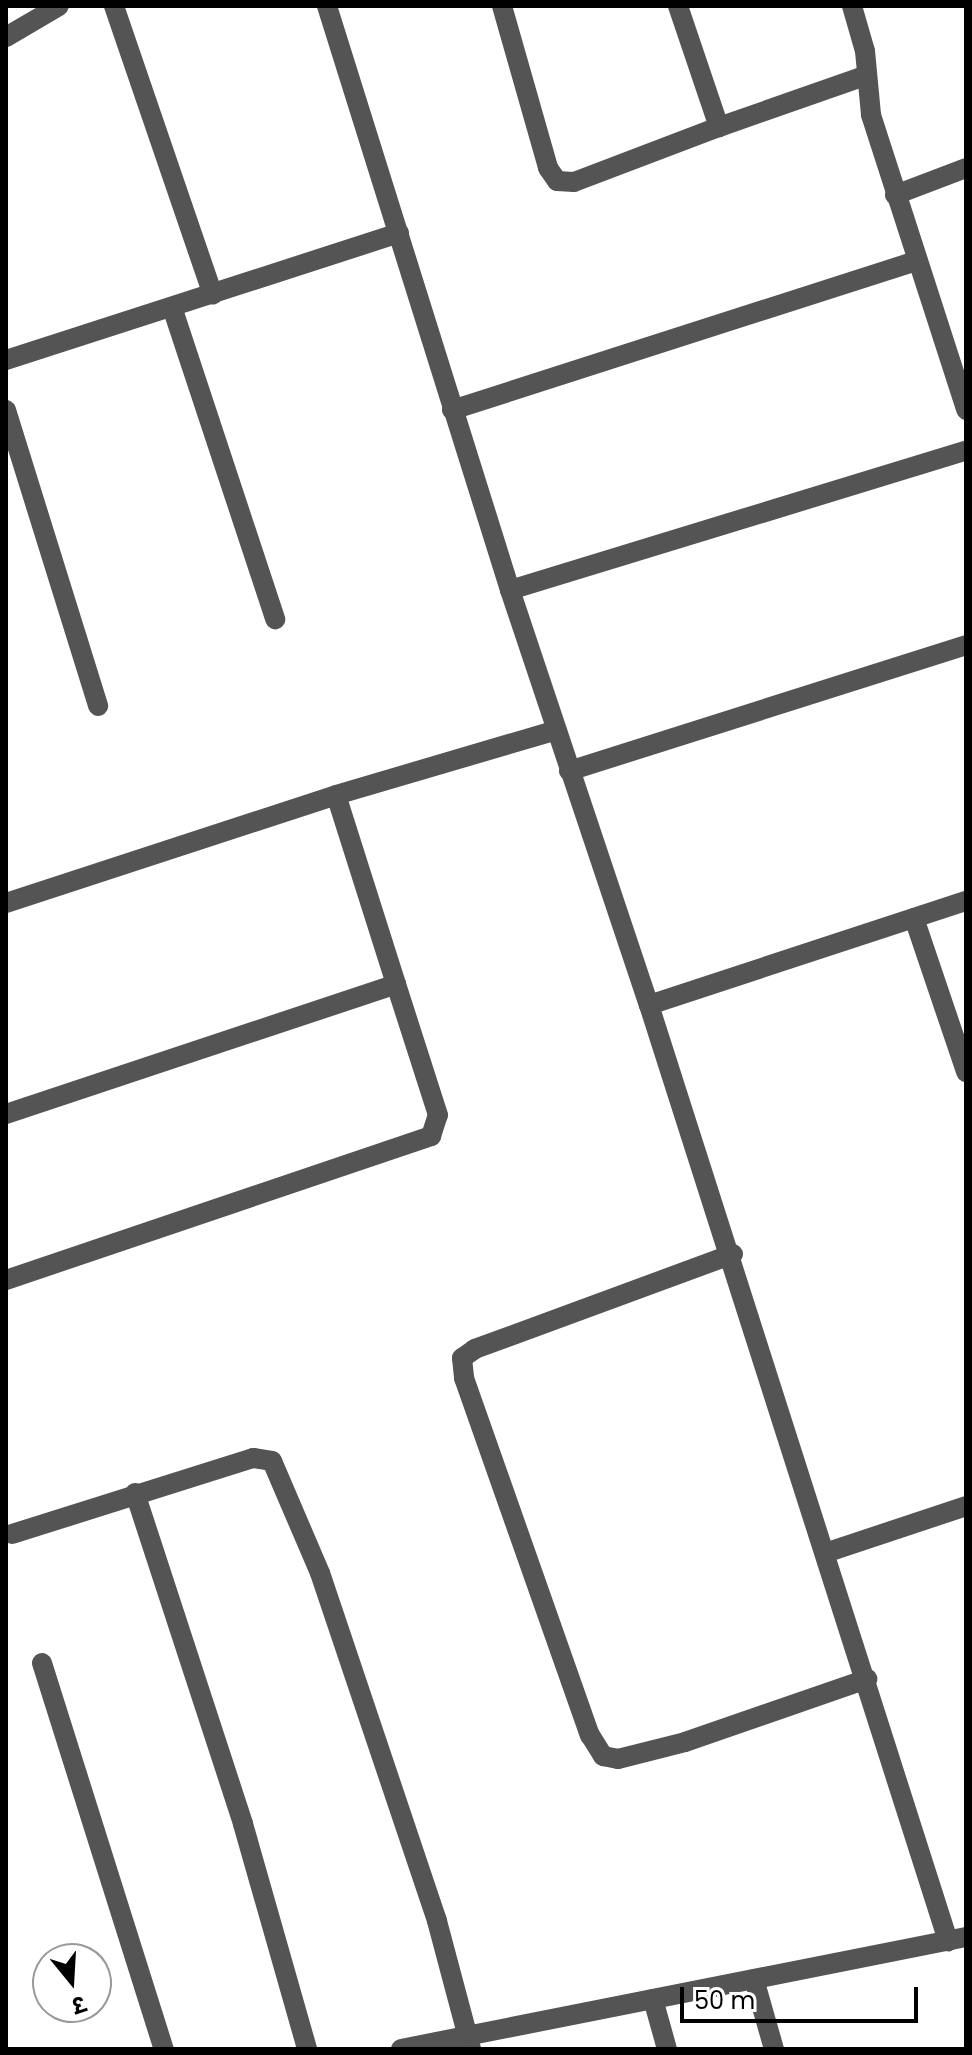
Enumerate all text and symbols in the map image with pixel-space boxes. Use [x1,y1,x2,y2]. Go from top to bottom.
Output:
north arrow [32,1943,112,2023]
scale bar [684,1971,922,2021]
text: 50 m [694,1984,755,2017]
text: उ [68,1988,90,2021]

